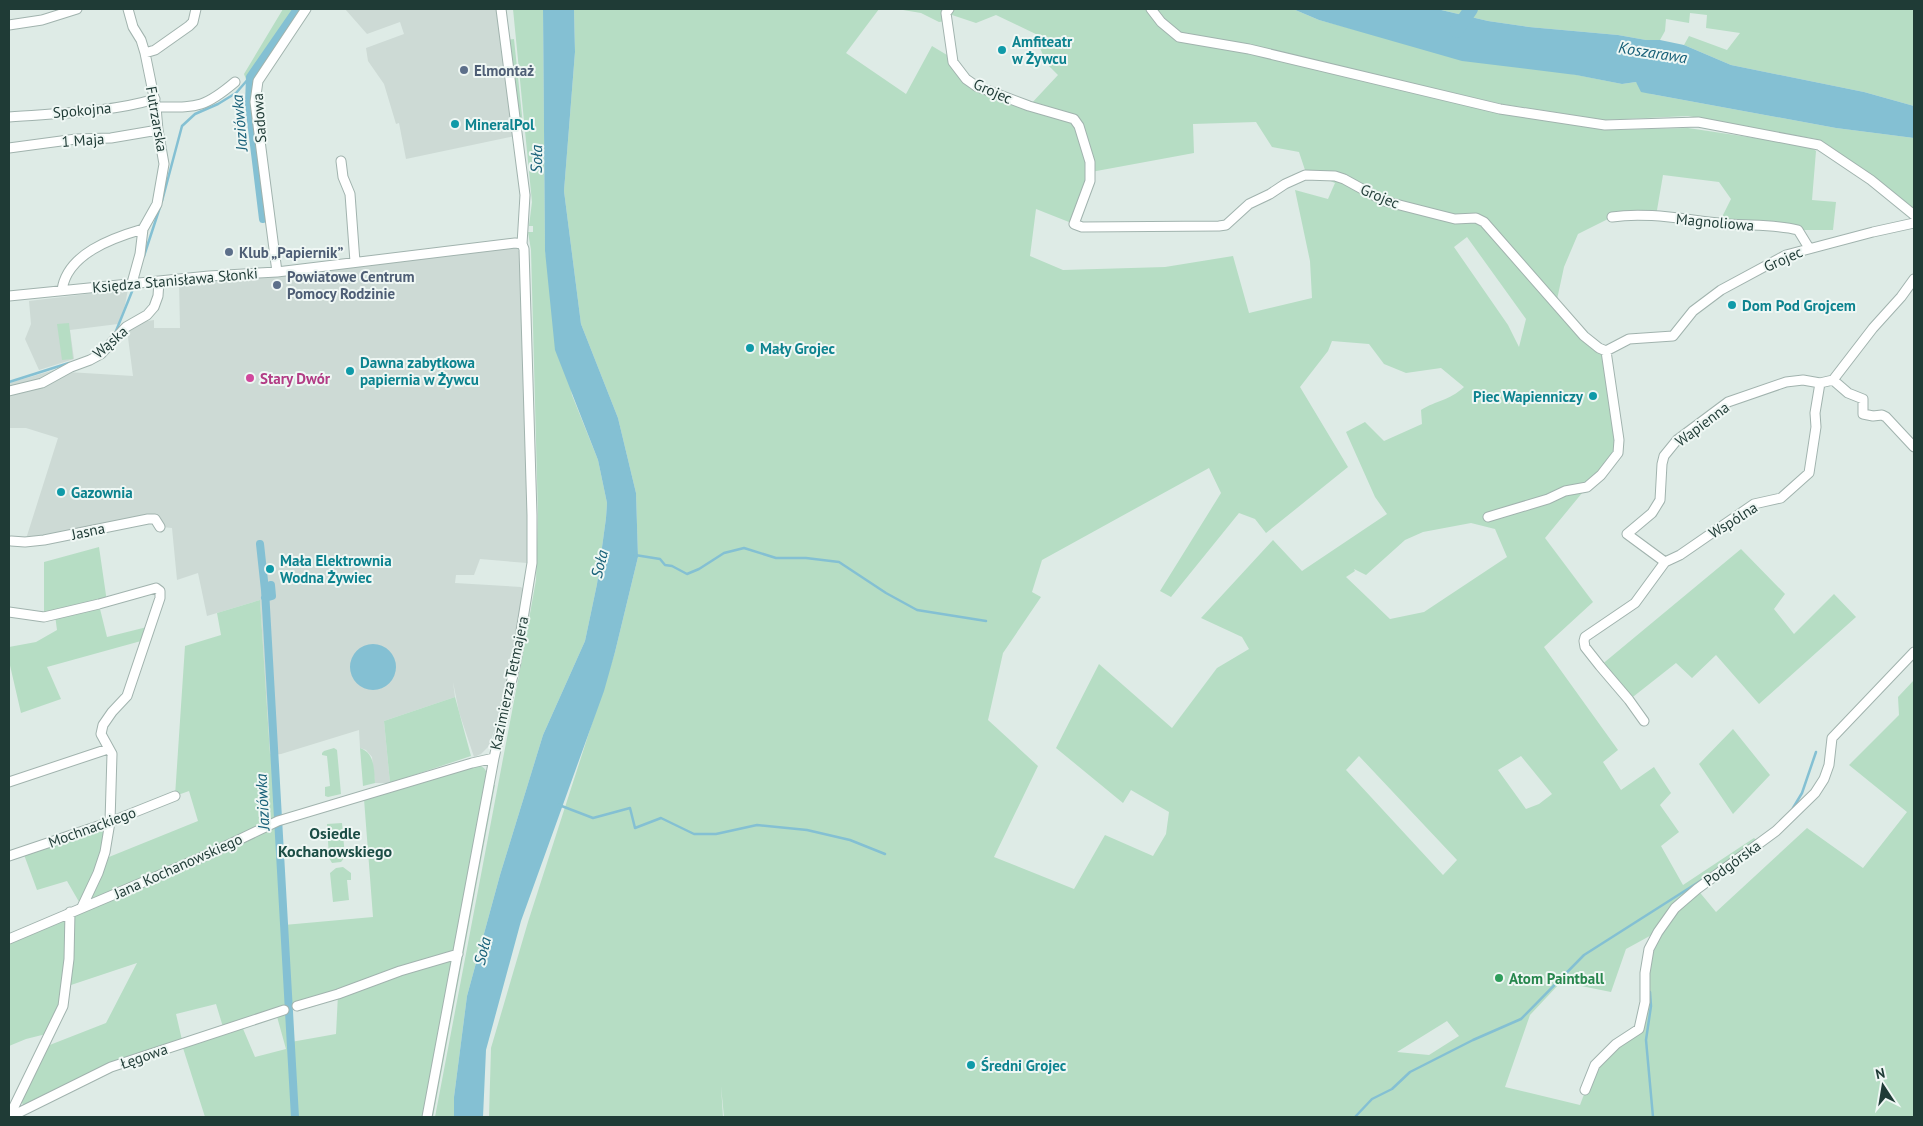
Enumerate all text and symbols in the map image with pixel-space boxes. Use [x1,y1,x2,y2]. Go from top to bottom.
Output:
place label: Amfiteatr w Żywcu [1011,32,1073,68]
water label: Koszarawa [1617,37,1689,67]
marker: Amfiteatr w Żywcu [996,44,1008,56]
place label: Elmontaż [474,61,534,80]
marker: Elmontaż [458,64,470,76]
street label: Grojec [971,74,1016,108]
street label: Futrzarska [142,85,172,153]
street label: Sadowa [248,92,270,144]
water label: Jaziówka [227,94,252,153]
street label: Spokojna [52,98,112,122]
place label: MineralPol [465,115,535,134]
marker: MineralPol [449,118,461,130]
street label: 1 Maja [61,129,105,151]
water label: Soła [526,145,546,173]
street label: Grojec [1358,179,1403,213]
street label: Magnoliowa [1675,209,1755,235]
street label: Grojec [1761,242,1806,276]
place label: Klub „Papiernik” [239,243,343,262]
marker: Klub „Papiernik” [223,246,235,258]
street label: Księdza Stanisława Słonki [91,263,259,297]
place label: Powiatowe Centrum Pomocy Rodzinie [287,267,415,303]
marker: Powiatowe Centrum Pomocy Rodzinie [271,279,283,291]
place label: Dom Pod Grojcem [1742,296,1856,315]
marker: Dom Pod Grojcem [1726,299,1738,311]
street label: Wąska [89,322,131,362]
place label: Mały Grojec [760,339,835,358]
marker: Mały Grojec [744,342,756,354]
place label: Dawna zabytkowa papiernia w Żywcu [360,353,479,389]
marker: Dawna zabytkowa papiernia w Żywcu [344,365,356,377]
place label: Stary Dwór [260,369,331,388]
marker: Stary Dwór [244,372,256,384]
place label: Piec Wapienniczy [1473,387,1584,406]
marker: Piec Wapienniczy [1587,390,1599,402]
street label: Wapienna [1671,397,1733,451]
place label: Gazownia [71,483,133,502]
marker: Gazownia [55,486,67,498]
street label: Wspólna [1705,498,1761,542]
street label: Jasna [69,518,106,544]
water label: Soła [586,548,612,580]
place label: Mała Elektrownia Wodna Żywiec [280,551,392,587]
marker: Mała Elektrownia Wodna Żywiec [264,563,276,575]
street label: Kazimierza Tetmajera [486,614,532,752]
water label: Jaziówka [251,773,274,832]
street label: Mochnackiego [46,802,138,852]
district label: Osiedle Kochanowskiego [278,823,392,861]
street label: Jana Kochanowskiego [110,829,245,903]
street label: Podgórska [1700,836,1764,890]
water label: Soła [469,935,495,967]
place label: Atom Paintball [1509,969,1605,988]
marker: Atom Paintball [1493,972,1505,984]
street label: Łęgowa [118,1039,170,1073]
place label: Średni Grojec [981,1056,1067,1075]
marker: Średni Grojec [965,1059,977,1071]
north arrow [1858,1061,1908,1111]
text: N [1874,1064,1887,1083]

